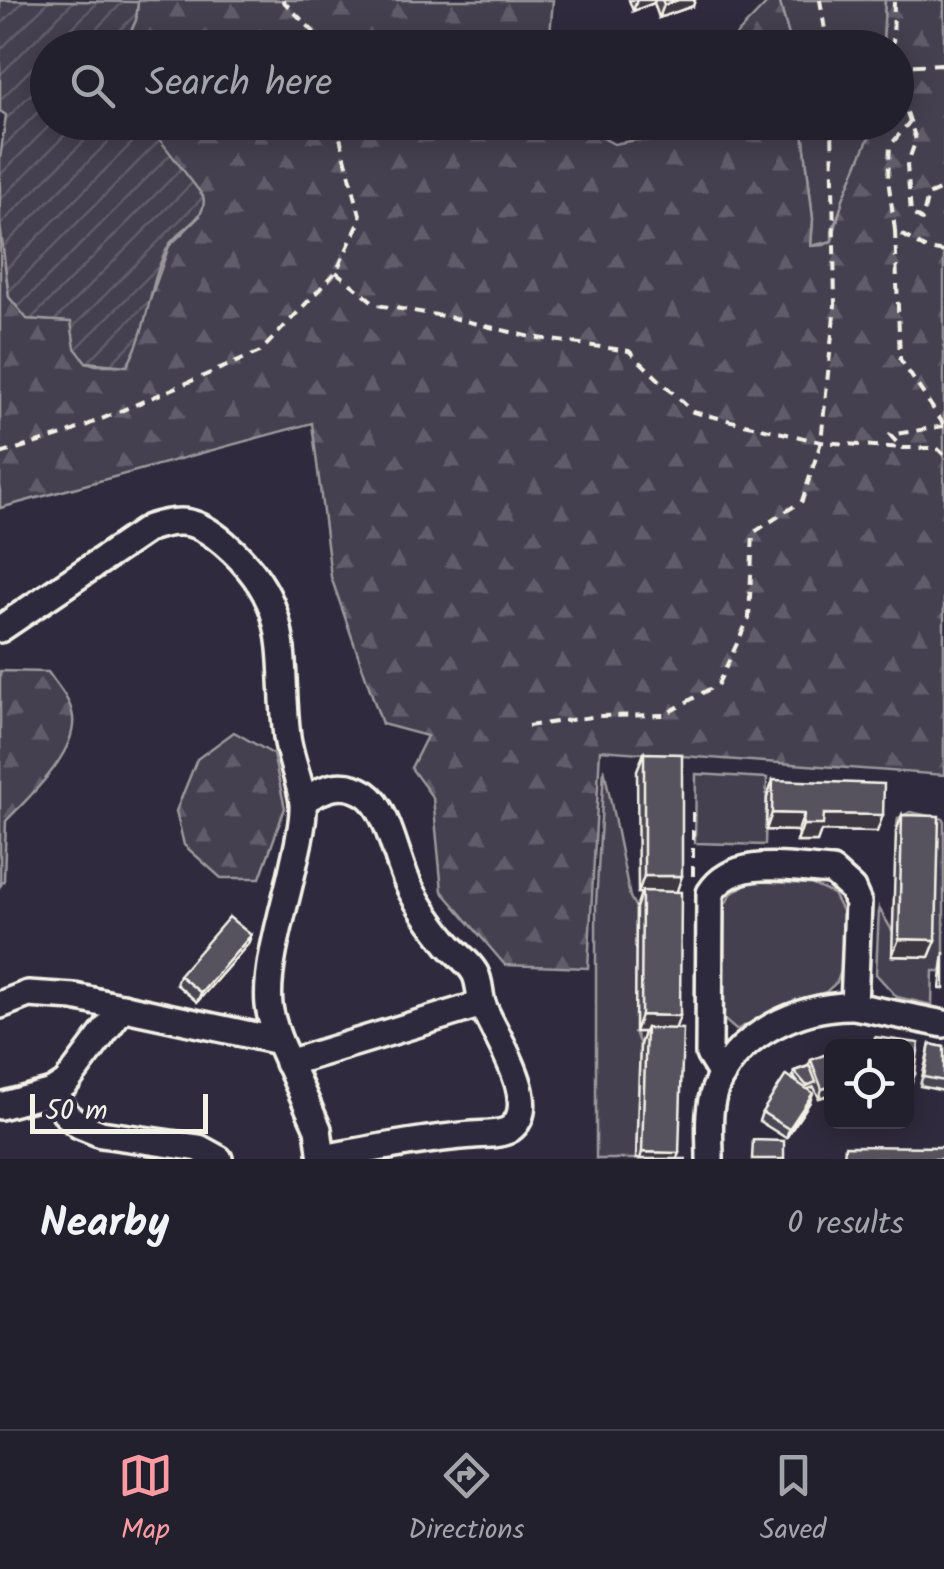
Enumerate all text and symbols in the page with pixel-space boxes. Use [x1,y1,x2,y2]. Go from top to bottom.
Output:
search box [30,30,914,140]
text: Search here [145,55,332,115]
icon: search [65,58,120,113]
map controls [824,1039,914,1129]
button: locate [824,1039,914,1129]
scale bar [30,1089,208,1134]
text: 50 m [45,1089,108,1134]
text: Nearby [40,1191,169,1258]
text: 0 results [787,1199,904,1250]
tab: Map [118,1448,173,1553]
tab: Directions [408,1448,524,1553]
tab: Saved [760,1448,826,1553]

